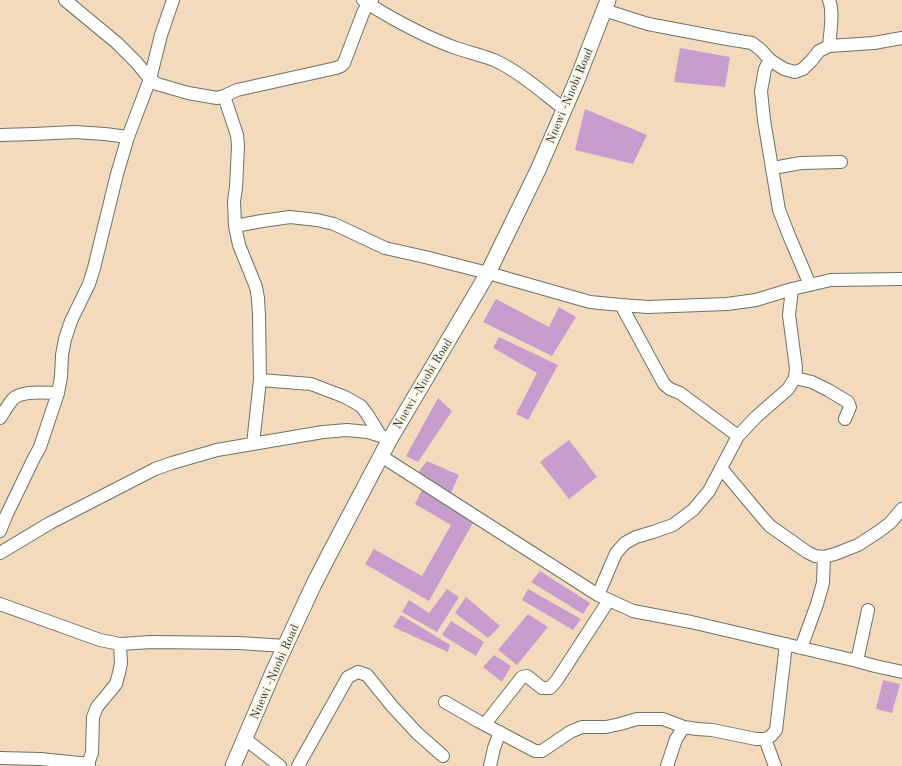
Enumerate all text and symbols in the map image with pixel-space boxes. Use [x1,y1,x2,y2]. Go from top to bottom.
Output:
street label: Nnewi -Nnobi Road [543,46,597,146]
street label: Nnewi -Nnobi Road [390,336,456,432]
street label: Nnewi -Nnobi Road [248,622,302,722]

